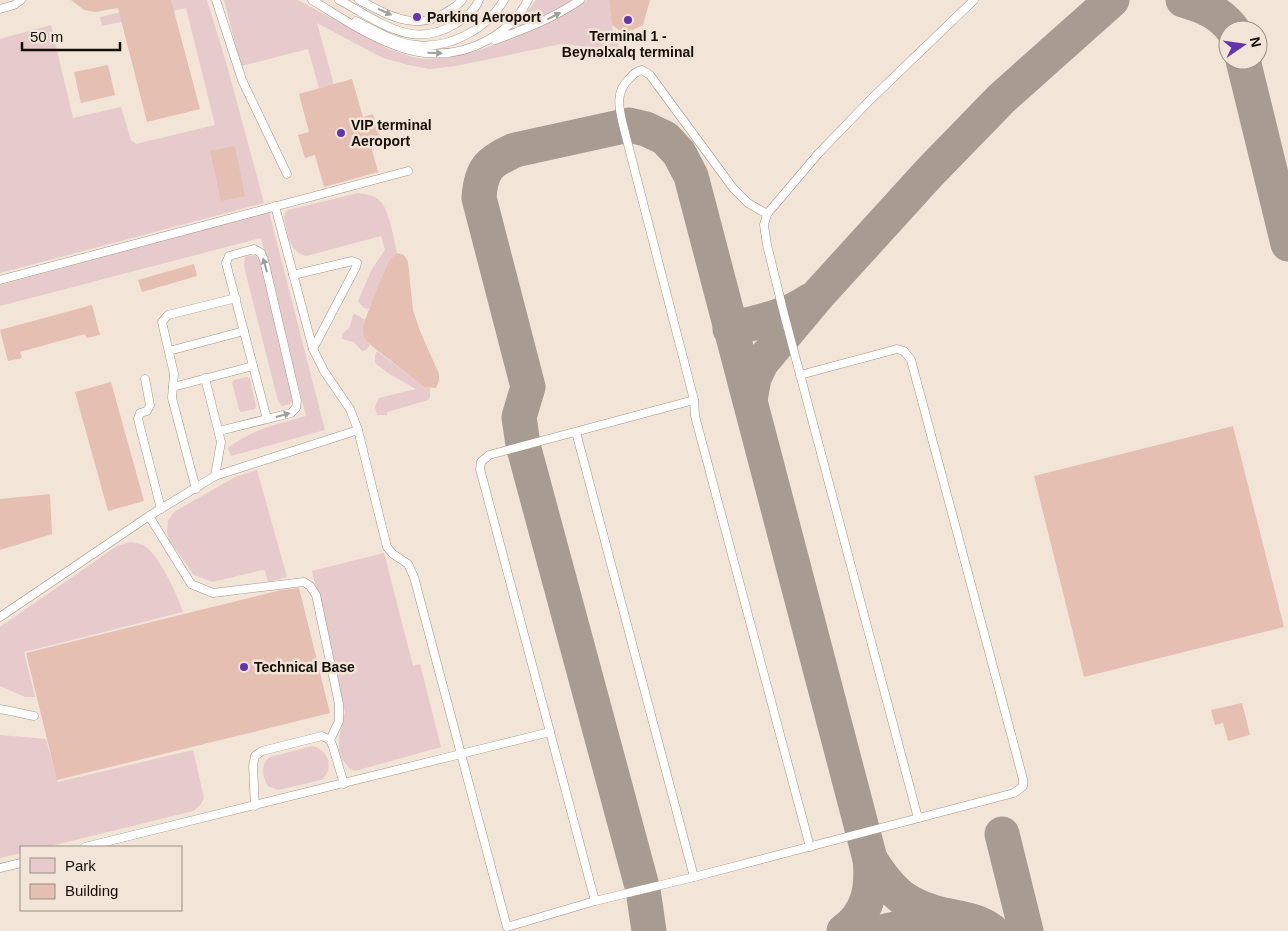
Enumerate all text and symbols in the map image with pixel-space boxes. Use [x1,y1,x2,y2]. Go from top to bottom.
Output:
one-way arrow [378,9,392,17]
place label: Parkinq Aeroport [427,9,541,25]
marker: Parkinq Aeroport [411,11,423,23]
one-way arrow [547,11,561,19]
marker: Terminal 1 - Beynəlxalq terminal [622,14,634,26]
scale bar [22,20,120,52]
north arrow [1218,20,1268,70]
text: 50 m [30,28,63,45]
place label: Terminal 1 - Beynəlxalq terminal [562,28,694,60]
text: N [1247,35,1265,49]
one-way arrow [427,50,443,58]
place label: VIP terminal Aeroport [351,117,432,149]
marker: VIP terminal Aeroport [335,127,347,139]
one-way arrow [260,257,268,272]
one-way arrow [276,411,291,419]
place label: Technical Base [254,659,355,675]
marker: Technical Base [238,661,250,673]
legend [20,846,182,911]
text: Park [65,857,96,874]
text: Building [65,882,118,899]

